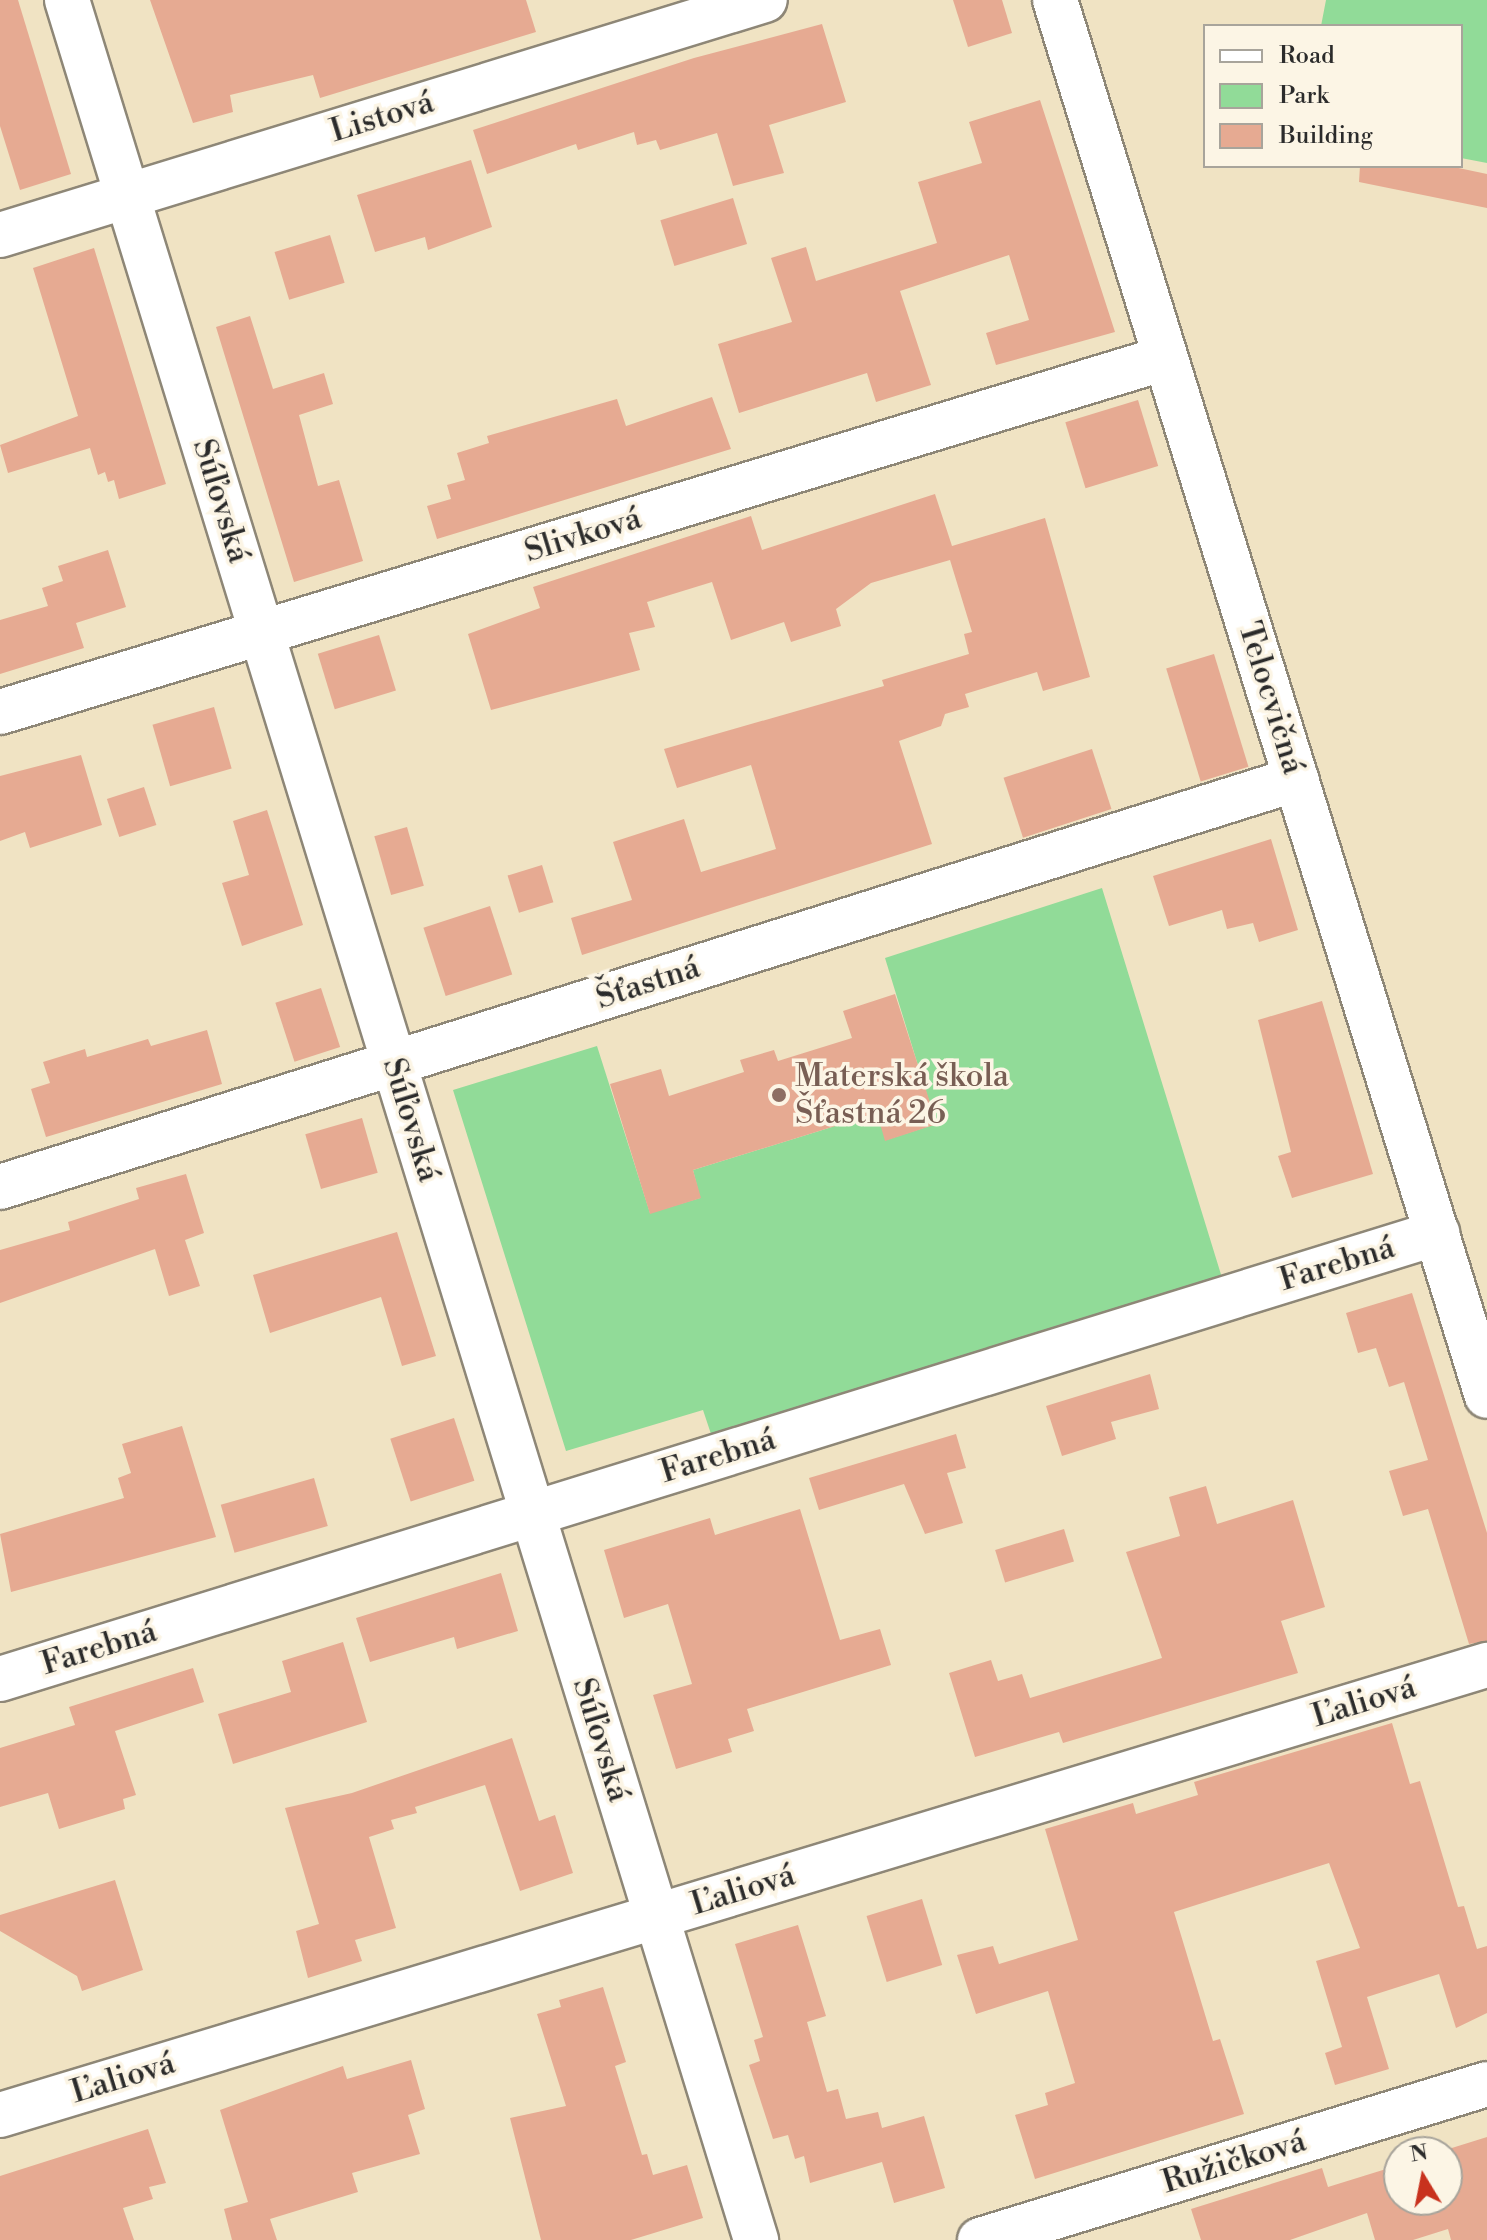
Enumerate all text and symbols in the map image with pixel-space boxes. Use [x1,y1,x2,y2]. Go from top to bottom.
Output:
legend [1203,24,1463,168]
text: Road [1279,41,1335,71]
text: Park [1279,81,1329,111]
street label: Listová [326,83,438,151]
text: Building [1279,121,1373,151]
street label: Súľovská [184,435,258,567]
street label: Slivková [520,499,646,571]
street label: Telocvičná [1230,617,1312,779]
street label: Šťastná [591,948,705,1018]
street label: Súľovská [374,1054,448,1186]
place label: Materská škola Šťastná 26 [795,1058,1009,1133]
marker: Materská škola Šťastná 26 [770,1086,788,1104]
street label: Farebná [1275,1228,1399,1300]
street label: Farebná [656,1420,780,1492]
street label: Farebná [37,1612,161,1684]
street label: Ľaliová [1307,1668,1421,1736]
street label: Súľovská [564,1674,638,1806]
street label: Ľaliová [686,1856,800,1924]
street label: Ľaliová [66,2044,180,2112]
street label: Ružičková [1158,2122,1310,2202]
north arrow [1383,2136,1463,2216]
text: N [1408,2139,1430,2169]

